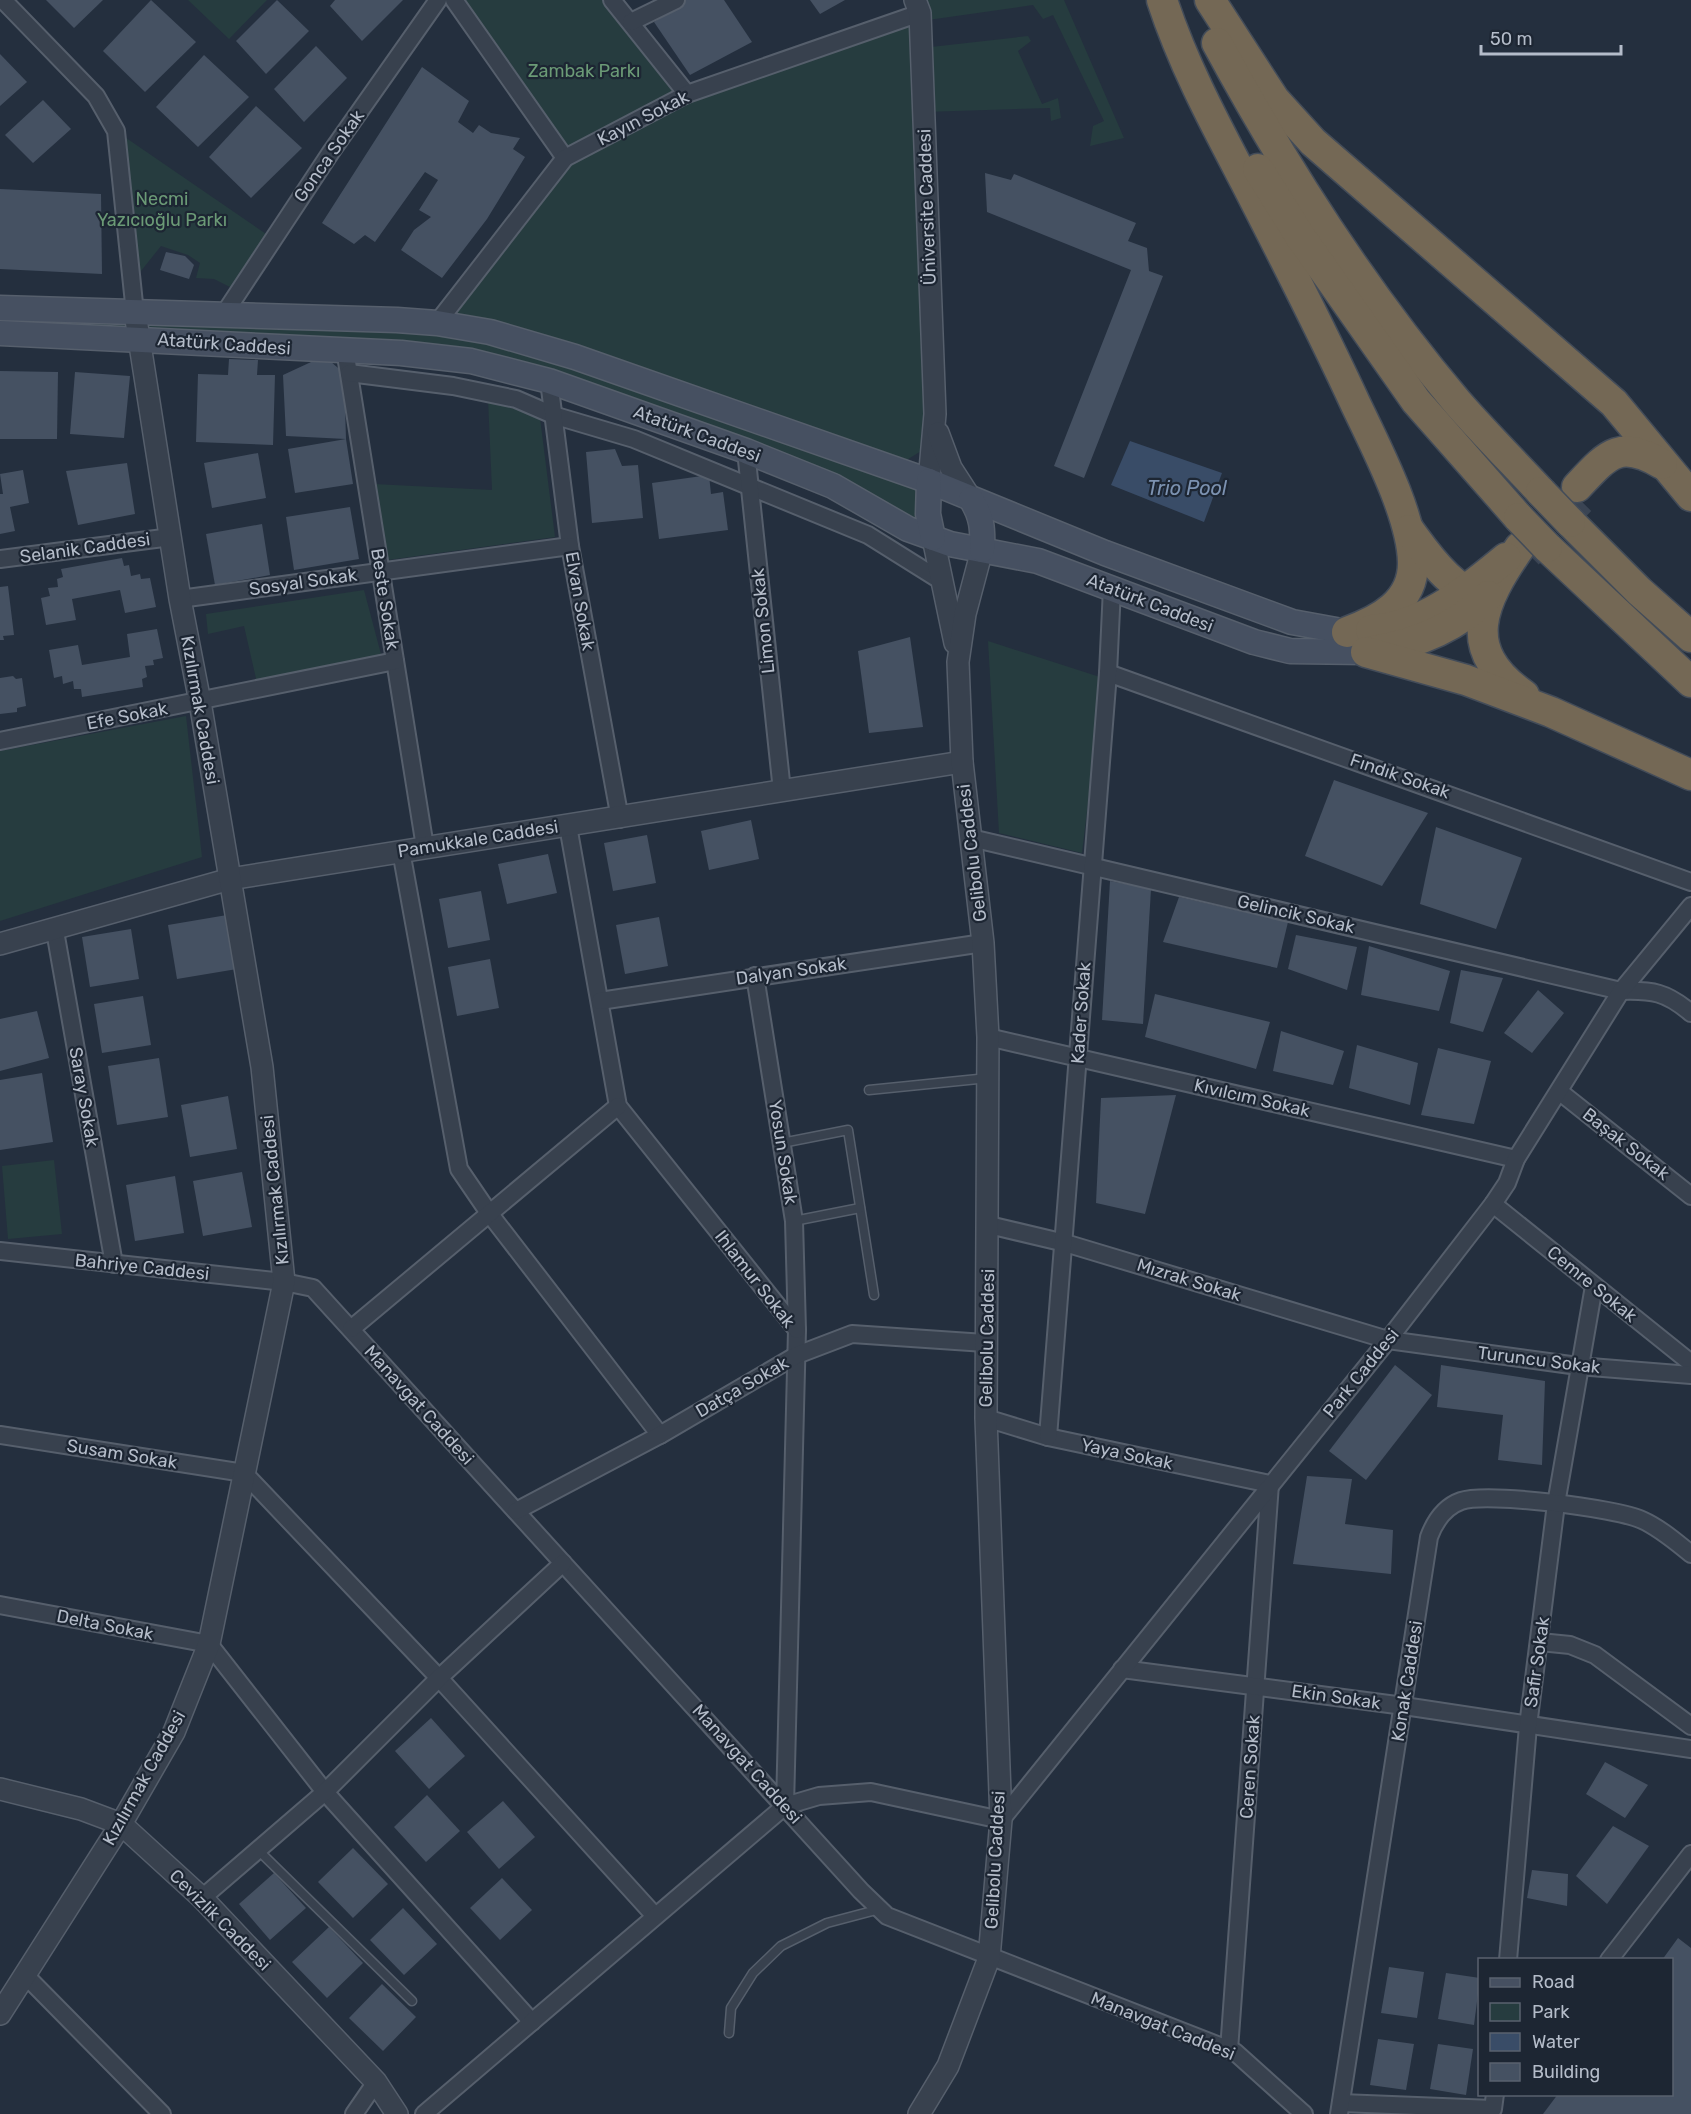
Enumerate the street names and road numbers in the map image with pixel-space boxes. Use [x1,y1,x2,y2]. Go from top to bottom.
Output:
street label: Kayın Sokak [594,85,693,150]
street label: Gonca Sokak [289,105,369,206]
street label: Üniversite Caddesi [913,128,941,286]
street label: Atatürk Caddesi [157,328,291,360]
street label: Atatürk Caddesi [630,401,764,467]
street label: Selanik Caddesi [18,528,152,568]
street label: Beste Sokak [366,547,404,652]
street label: Elvan Sokak [560,550,600,653]
street label: Sosyal Sokak [248,563,359,600]
street label: Limon Sokak [746,566,779,675]
street label: Atatürk Caddesi [1084,569,1216,637]
street label: Kızılırmak Caddesi [176,634,224,786]
street label: Efe Sokak [85,697,170,735]
street label: Fındık Sokak [1347,749,1454,804]
street label: Gelibolu Caddesi [953,783,991,923]
street label: Pamukkale Caddesi [396,815,560,863]
street label: Gelincik Sokak [1235,890,1357,938]
street label: Dalyan Sokak [734,952,848,990]
street label: Kader Sokak [1066,961,1096,1065]
street label: Saray Sokak [64,1045,104,1149]
street label: Kıvılcım Sokak [1192,1074,1313,1122]
street label: Yosun Sokak [764,1098,802,1207]
street label: Başak Sokak [1578,1103,1674,1185]
street label: Kızılırmak Caddesi [256,1114,294,1266]
street label: Ihlamur Sokak [710,1226,800,1333]
street label: Cemre Sokak [1543,1241,1642,1327]
street label: Bahriye Caddesi [74,1249,210,1285]
street label: Mızrak Sokak [1134,1254,1244,1306]
street label: Gelibolu Caddesi [975,1268,999,1408]
street label: Park Caddesi [1318,1324,1404,1422]
street label: Manavgat Caddesi [359,1341,479,1469]
street label: Turuncu Sokak [1476,1342,1602,1379]
street label: Datça Sokak [692,1351,793,1422]
street label: Susam Sokak [65,1434,179,1474]
street label: Yaya Sokak [1079,1434,1176,1475]
street label: Delta Sokak [55,1605,156,1645]
street label: Safir Sokak [1520,1614,1554,1709]
street label: Konak Caddesi [1387,1619,1427,1743]
street label: Ekin Sokak [1290,1680,1383,1714]
street label: Manavgat Caddesi [687,1700,807,1828]
street label: Kızılırmak Caddesi [98,1707,190,1849]
street label: Ceren Sokak [1235,1714,1265,1820]
street label: Gelibolu Caddesi [980,1790,1010,1930]
street label: Cevizlik Caddesi [165,1865,275,1975]
street label: Manavgat Caddesi [1088,1987,1238,2065]

